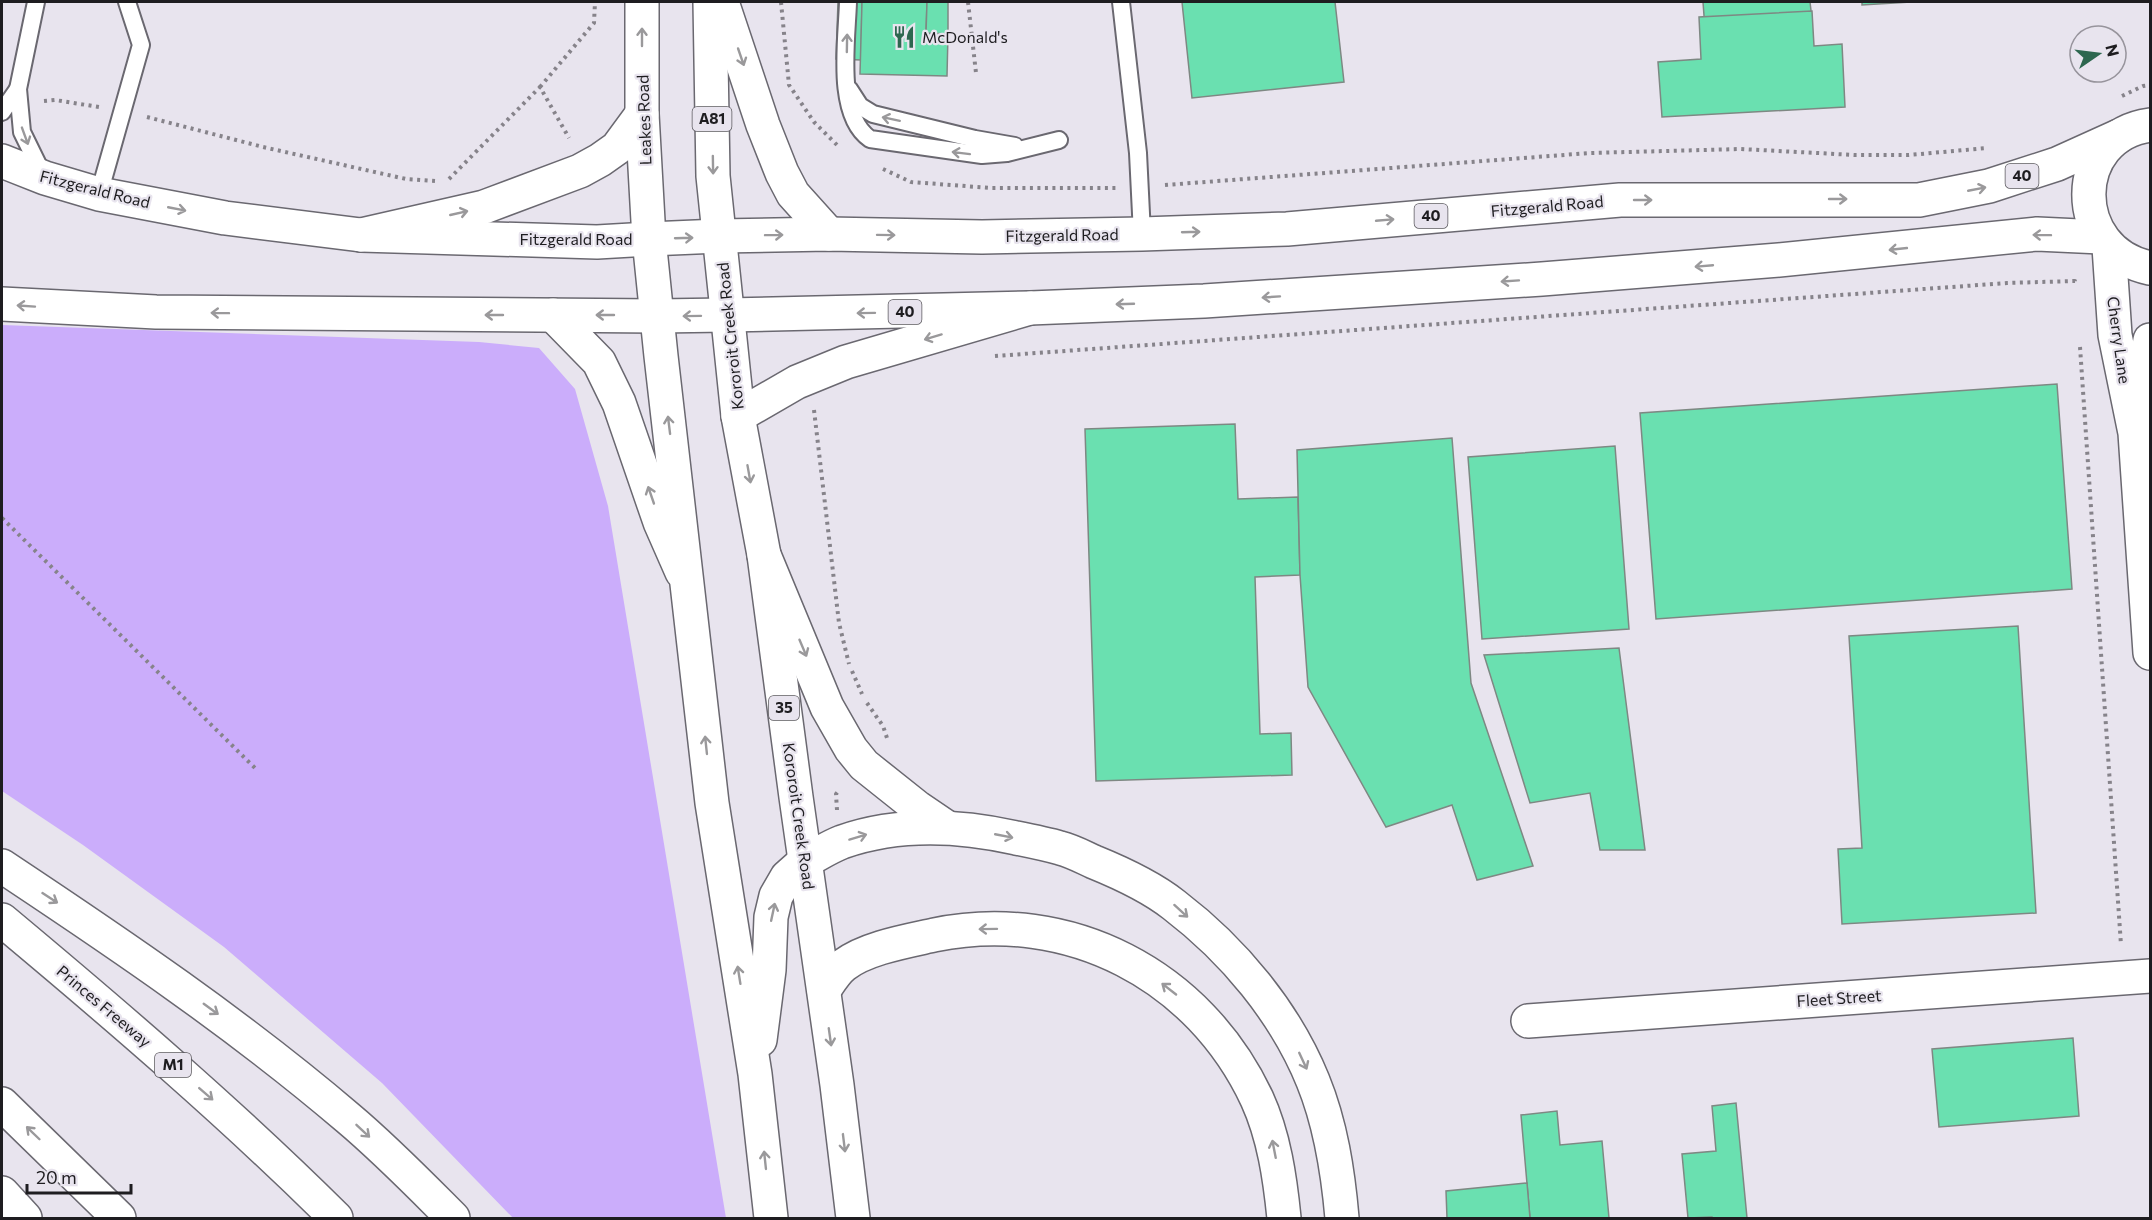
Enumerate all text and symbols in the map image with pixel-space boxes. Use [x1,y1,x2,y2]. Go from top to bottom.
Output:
restaurant icon: McDonald's [891,24,917,50]
north arrow [2068,24,2128,84]
one-way arrow [636,27,648,47]
place label: McDonald's [922,27,1008,46]
one-way arrow [841,33,853,53]
text: N [2102,42,2124,58]
one-way arrow [736,47,747,66]
street label: Leakes Road [632,74,655,166]
road number: A81 [692,107,732,131]
one-way arrow [882,113,902,124]
one-way arrow [20,126,31,144]
one-way arrow [951,147,971,158]
one-way arrow [707,154,719,174]
road number: 40 [2006,164,2038,188]
street label: Fitzgerald Road [38,166,152,211]
one-way arrow [1966,183,1986,194]
street label: Fitzgerald Road [1490,191,1604,220]
one-way arrow [1827,193,1847,205]
one-way arrow [1632,194,1652,206]
one-way arrow [167,204,187,215]
road number: 40 [1414,204,1448,228]
one-way arrow [450,206,469,218]
one-way arrow [1375,214,1395,225]
street label: Fitzgerald Road [1005,224,1119,245]
one-way arrow [1180,226,1200,238]
street label: Fitzgerald Road [519,229,633,248]
one-way arrow [764,229,784,241]
one-way arrow [876,229,896,241]
one-way arrow [2033,229,2053,240]
one-way arrow [674,232,694,243]
one-way arrow [1889,244,1909,255]
one-way arrow [1695,261,1714,272]
street label: Kororoit Creek Road [712,262,747,411]
one-way arrow [1500,276,1520,287]
one-way arrow [1261,292,1281,303]
street label: Cherry Lane [2104,295,2135,385]
one-way arrow [1116,299,1136,310]
one-way arrow [16,300,36,311]
road number: 40 [888,300,922,324]
one-way arrow [211,307,231,319]
one-way arrow [857,307,877,318]
one-way arrow [485,309,505,321]
one-way arrow [595,310,615,321]
one-way arrow [683,310,703,321]
one-way arrow [924,332,943,343]
one-way arrow [663,416,674,436]
one-way arrow [744,464,755,483]
one-way arrow [645,486,656,504]
one-way arrow [798,638,809,656]
road number: 35 [769,696,799,720]
one-way arrow [700,736,711,756]
street label: Kororoit Creek Road [780,741,819,890]
one-way arrow [848,831,867,842]
one-way arrow [994,831,1013,842]
one-way arrow [42,892,59,905]
one-way arrow [768,903,779,922]
one-way arrow [1174,904,1189,918]
one-way arrow [979,923,999,935]
street label: Princes Freeway [53,961,155,1051]
one-way arrow [734,966,745,985]
one-way arrow [1161,982,1177,995]
street label: Fleet Street [1796,985,1882,1010]
one-way arrow [203,1002,219,1015]
one-way arrow [825,1027,836,1047]
one-way arrow [1298,1051,1310,1069]
road number: M1 [155,1053,191,1077]
one-way arrow [198,1087,213,1101]
one-way arrow [355,1124,370,1138]
one-way arrow [25,1126,40,1141]
one-way arrow [839,1132,850,1152]
one-way arrow [1268,1140,1279,1159]
one-way arrow [759,1151,770,1171]
scale bar [27,1157,130,1195]
text: 20 m [36,1166,77,1188]

